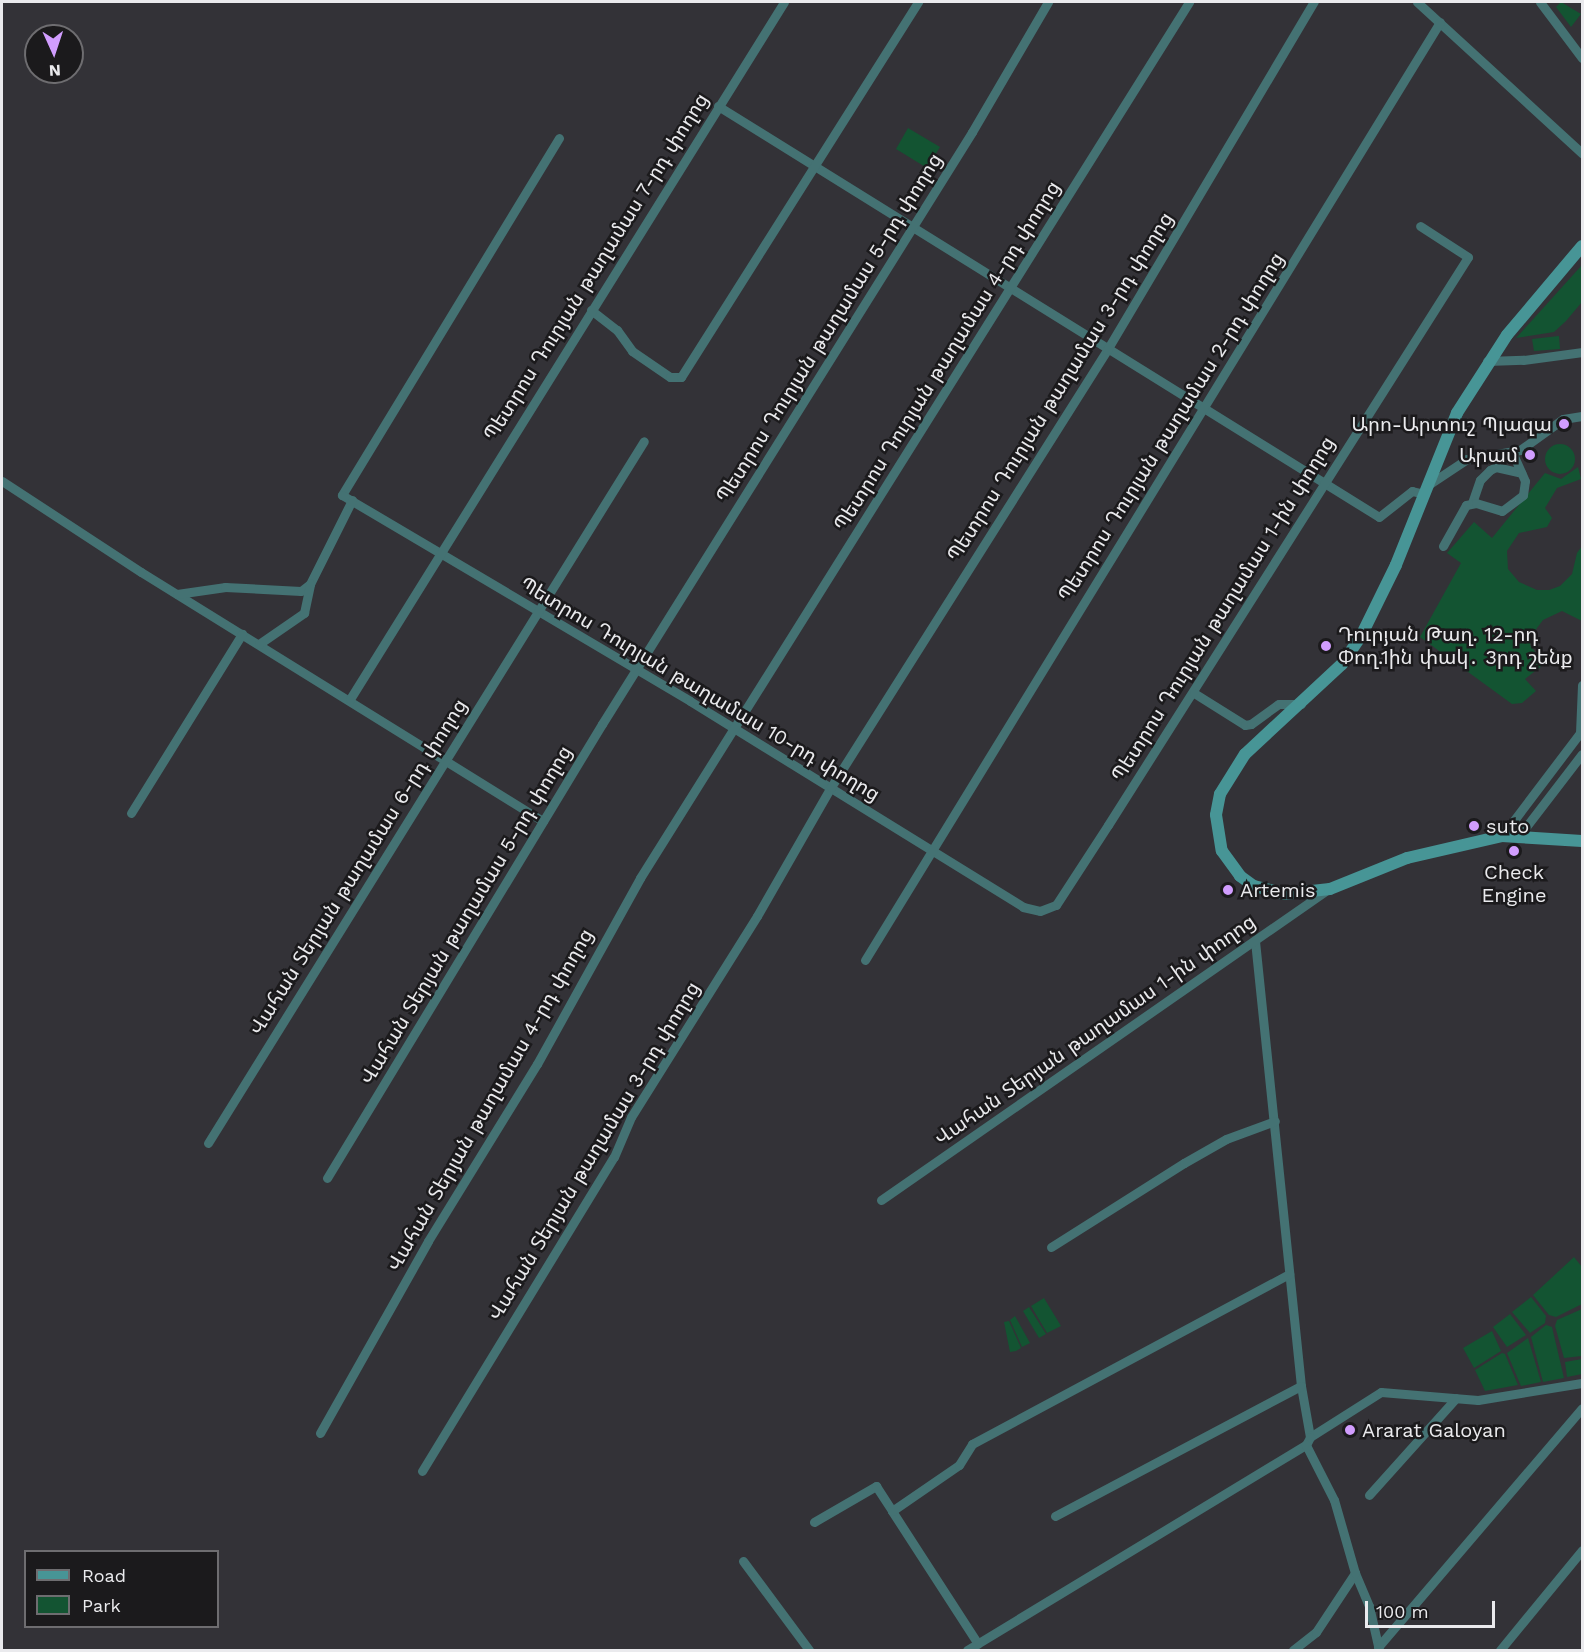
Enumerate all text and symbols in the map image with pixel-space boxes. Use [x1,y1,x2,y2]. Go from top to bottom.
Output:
north arrow [24,24,84,84]
text: N [48,61,61,80]
street label: Պետրոս Դուրյան թաղամաս 7-րդ փողոց [478,88,714,446]
street label: Պետրոս Դուրյան թաղամաս 5-րդ փողոց [711,149,947,507]
street label: Պետրոս Դուրյան թաղամաս 4-րդ փողոց [829,177,1065,535]
street label: Պետրոս Դուրյան թաղամաս 3-րդ փողոց [942,208,1178,566]
street label: Պետրոս Դուրյան թաղամաս 2-րդ փողոց [1053,248,1289,606]
place label: Արո-Արտուշ Պլազա [1351,412,1552,436]
marker: Արո-Արտուշ Պլազա [1557,417,1571,431]
street label: Պետրոս Դուրյան թաղամաս 1-ին փողոց [1106,432,1340,786]
place label: Արամ [1459,443,1518,467]
marker: Արամ [1523,448,1537,462]
street label: Պետրոս Դուրյան թաղամաս 10-րդ փողոց [515,572,885,806]
place label: Դուրյան Թաղ. 12-րդ Փող.1ին փակ․ 3րդ շենք [1338,622,1573,669]
marker: Դուրյան Թաղ. 12-րդ Փող.1ին փակ․ 3րդ շենք [1319,639,1333,653]
street label: Վահան Տերյան թաղամաս 6-րդ փողոց [244,695,472,1039]
street label: Վահան Տերյան թաղամաս 5-րդ փողոց [355,741,577,1089]
place label: suto [1486,814,1529,838]
marker: suto [1467,819,1481,833]
marker: Check Engine [1507,844,1521,858]
place label: Check Engine [1481,861,1547,908]
place label: Artemis [1240,878,1316,902]
marker: Artemis [1221,883,1235,897]
street label: Վահան Տերյան թաղամաս 1-ին փողոց [930,909,1260,1151]
street label: Վահան Տերյան թաղամաս 4-րդ փողոց [382,924,598,1276]
street label: Վահան Տերյան թաղամաս 3-րդ փողոց [483,977,705,1325]
place label: Ararat Galoyan [1362,1418,1506,1442]
marker: Ararat Galoyan [1343,1423,1357,1437]
legend [24,1550,219,1628]
text: Road [82,1565,126,1586]
scale bar [1368,1589,1498,1627]
text: Park [82,1595,121,1616]
text: 100 m [1376,1601,1429,1622]

